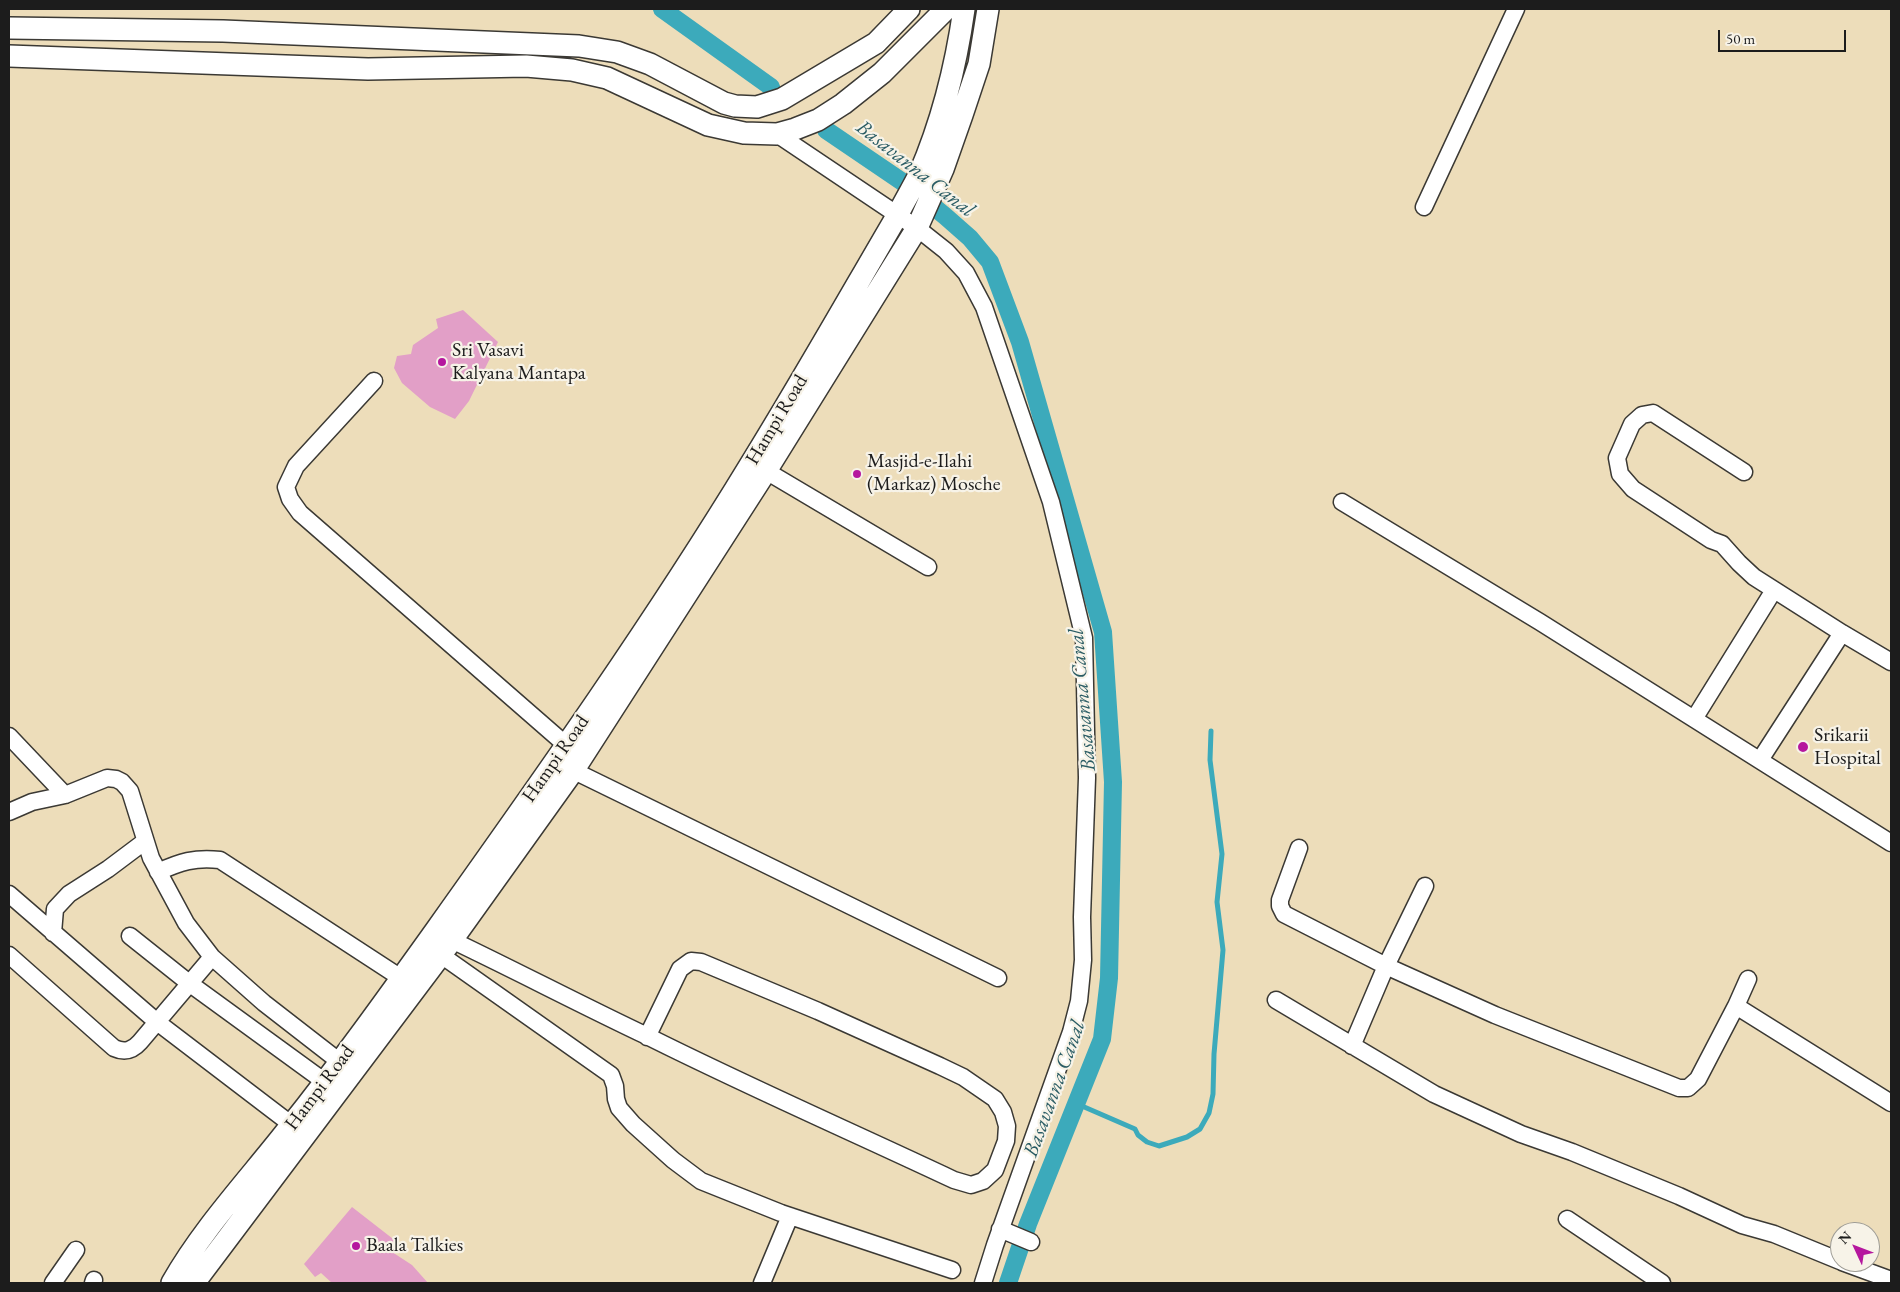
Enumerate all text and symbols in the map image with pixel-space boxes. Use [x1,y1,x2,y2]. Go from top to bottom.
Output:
scale bar [1720,20,1848,52]
text: 50 m [1726,29,1755,48]
water label: Basavanna Canal [851,115,979,223]
place label: Sri Vasavi Kalyana Mantapa [452,339,586,386]
marker: Sri Vasavi Kalyana Mantapa [436,356,448,368]
street label: Hampi Road [741,371,813,469]
place label: Masjid-e-Ilahi (Markaz) Mosche [867,450,1001,497]
marker: Masjid-e-Ilahi (Markaz) Mosche [851,468,863,480]
water label: Basavanna Canal [1064,628,1102,772]
street label: Hampi Road [517,711,595,807]
place label: Srikarii Hospital [1814,724,1881,771]
marker: Srikarii Hospital [1796,740,1810,754]
water label: Basavanna Canal [1019,1017,1091,1161]
street label: Hampi Road [280,1040,360,1136]
north arrow [1830,1222,1880,1272]
text: N [1834,1227,1855,1248]
place label: Baala Talkies [366,1234,463,1258]
marker: Baala Talkies [350,1240,362,1252]

